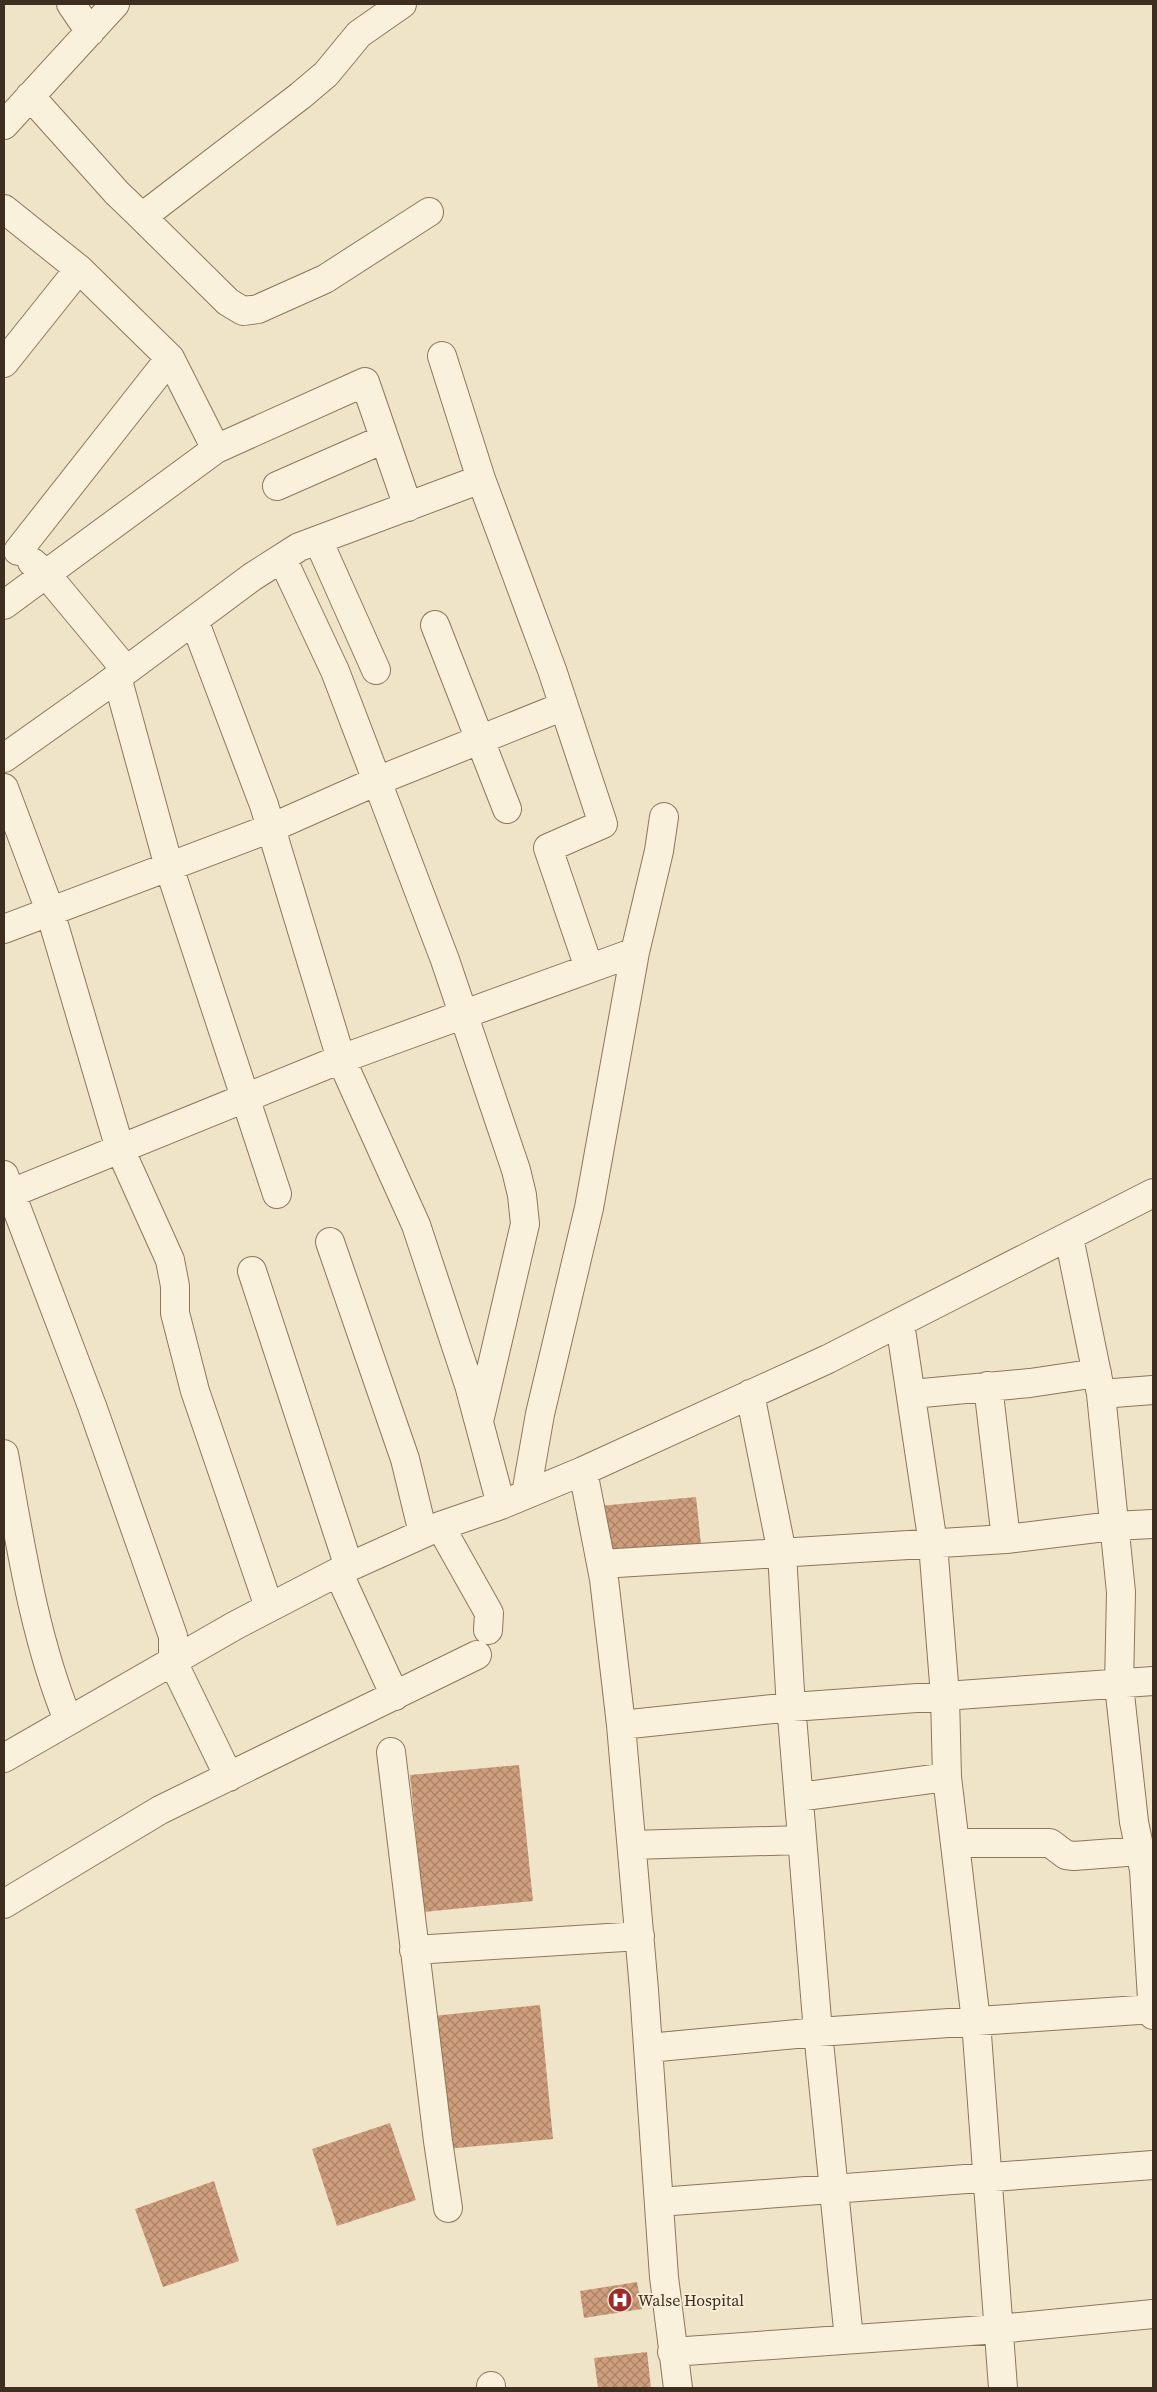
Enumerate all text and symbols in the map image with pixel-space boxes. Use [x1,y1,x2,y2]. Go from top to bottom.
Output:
hospital icon: Walse Hospital [607,2287,633,2313]
place label: Walse Hospital [638,2289,744,2311]

